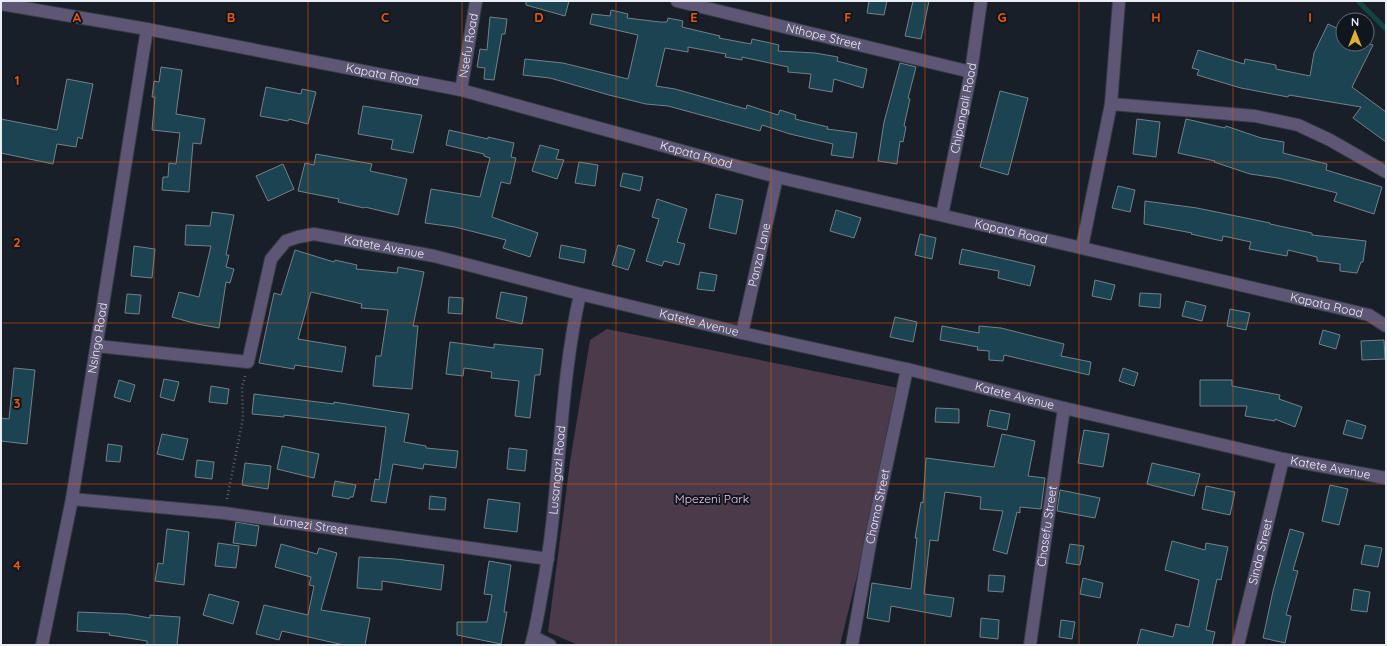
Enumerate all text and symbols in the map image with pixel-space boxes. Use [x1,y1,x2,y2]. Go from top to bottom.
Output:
text: A [73,9,82,25]
text: B [227,9,235,25]
text: C [381,9,389,25]
text: D [534,9,544,25]
text: E [690,9,698,25]
text: F [844,9,852,25]
text: G [997,9,1007,25]
text: H [1151,9,1161,25]
text: I [1308,9,1312,25]
street label: Nsefu Road [455,12,481,79]
north arrow [1335,12,1375,52]
text: N [1351,15,1359,29]
street label: Nthope Street [785,20,863,52]
street label: Kapata Road [345,60,421,89]
street label: Chipangali Road [947,62,979,155]
text: 1 [14,72,20,88]
street label: Kapata Road [659,137,734,171]
street label: Kapata Road [973,215,1049,247]
street label: Panza Lane [745,221,774,288]
street label: Katete Avenue [343,232,426,261]
text: 2 [13,234,21,250]
street label: Kapata Road [1289,289,1365,320]
street label: Nsingo Road [84,302,110,374]
street label: Katete Avenue [658,305,741,339]
street label: Katete Avenue [973,378,1056,412]
text: 3 [14,395,21,411]
street label: Lusangazi Road [545,425,568,515]
street label: Katete Avenue [1289,453,1372,482]
street label: Chama Street [862,467,893,545]
street label: Chasefu Street [1033,485,1060,568]
park label: Mpezeni Park [675,491,749,506]
street label: Lumezi Street [272,512,349,538]
street label: Sinda Street [1245,517,1275,586]
text: 4 [13,557,21,573]

